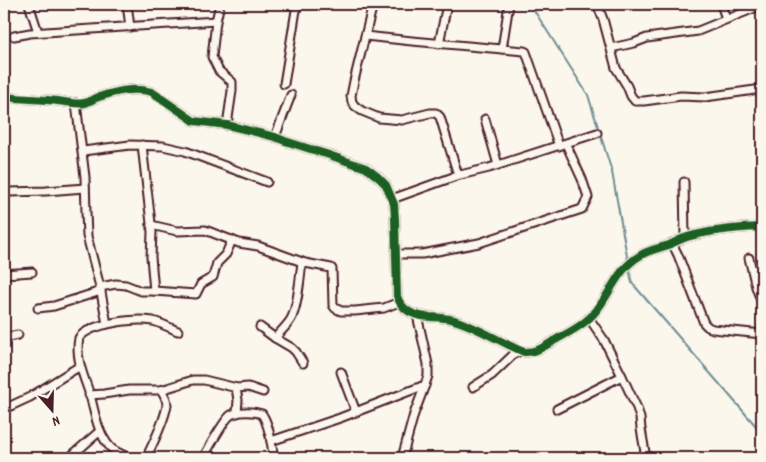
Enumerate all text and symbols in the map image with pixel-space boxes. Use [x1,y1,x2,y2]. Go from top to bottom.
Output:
north arrow [28,384,78,434]
text: N [49,410,62,431]

